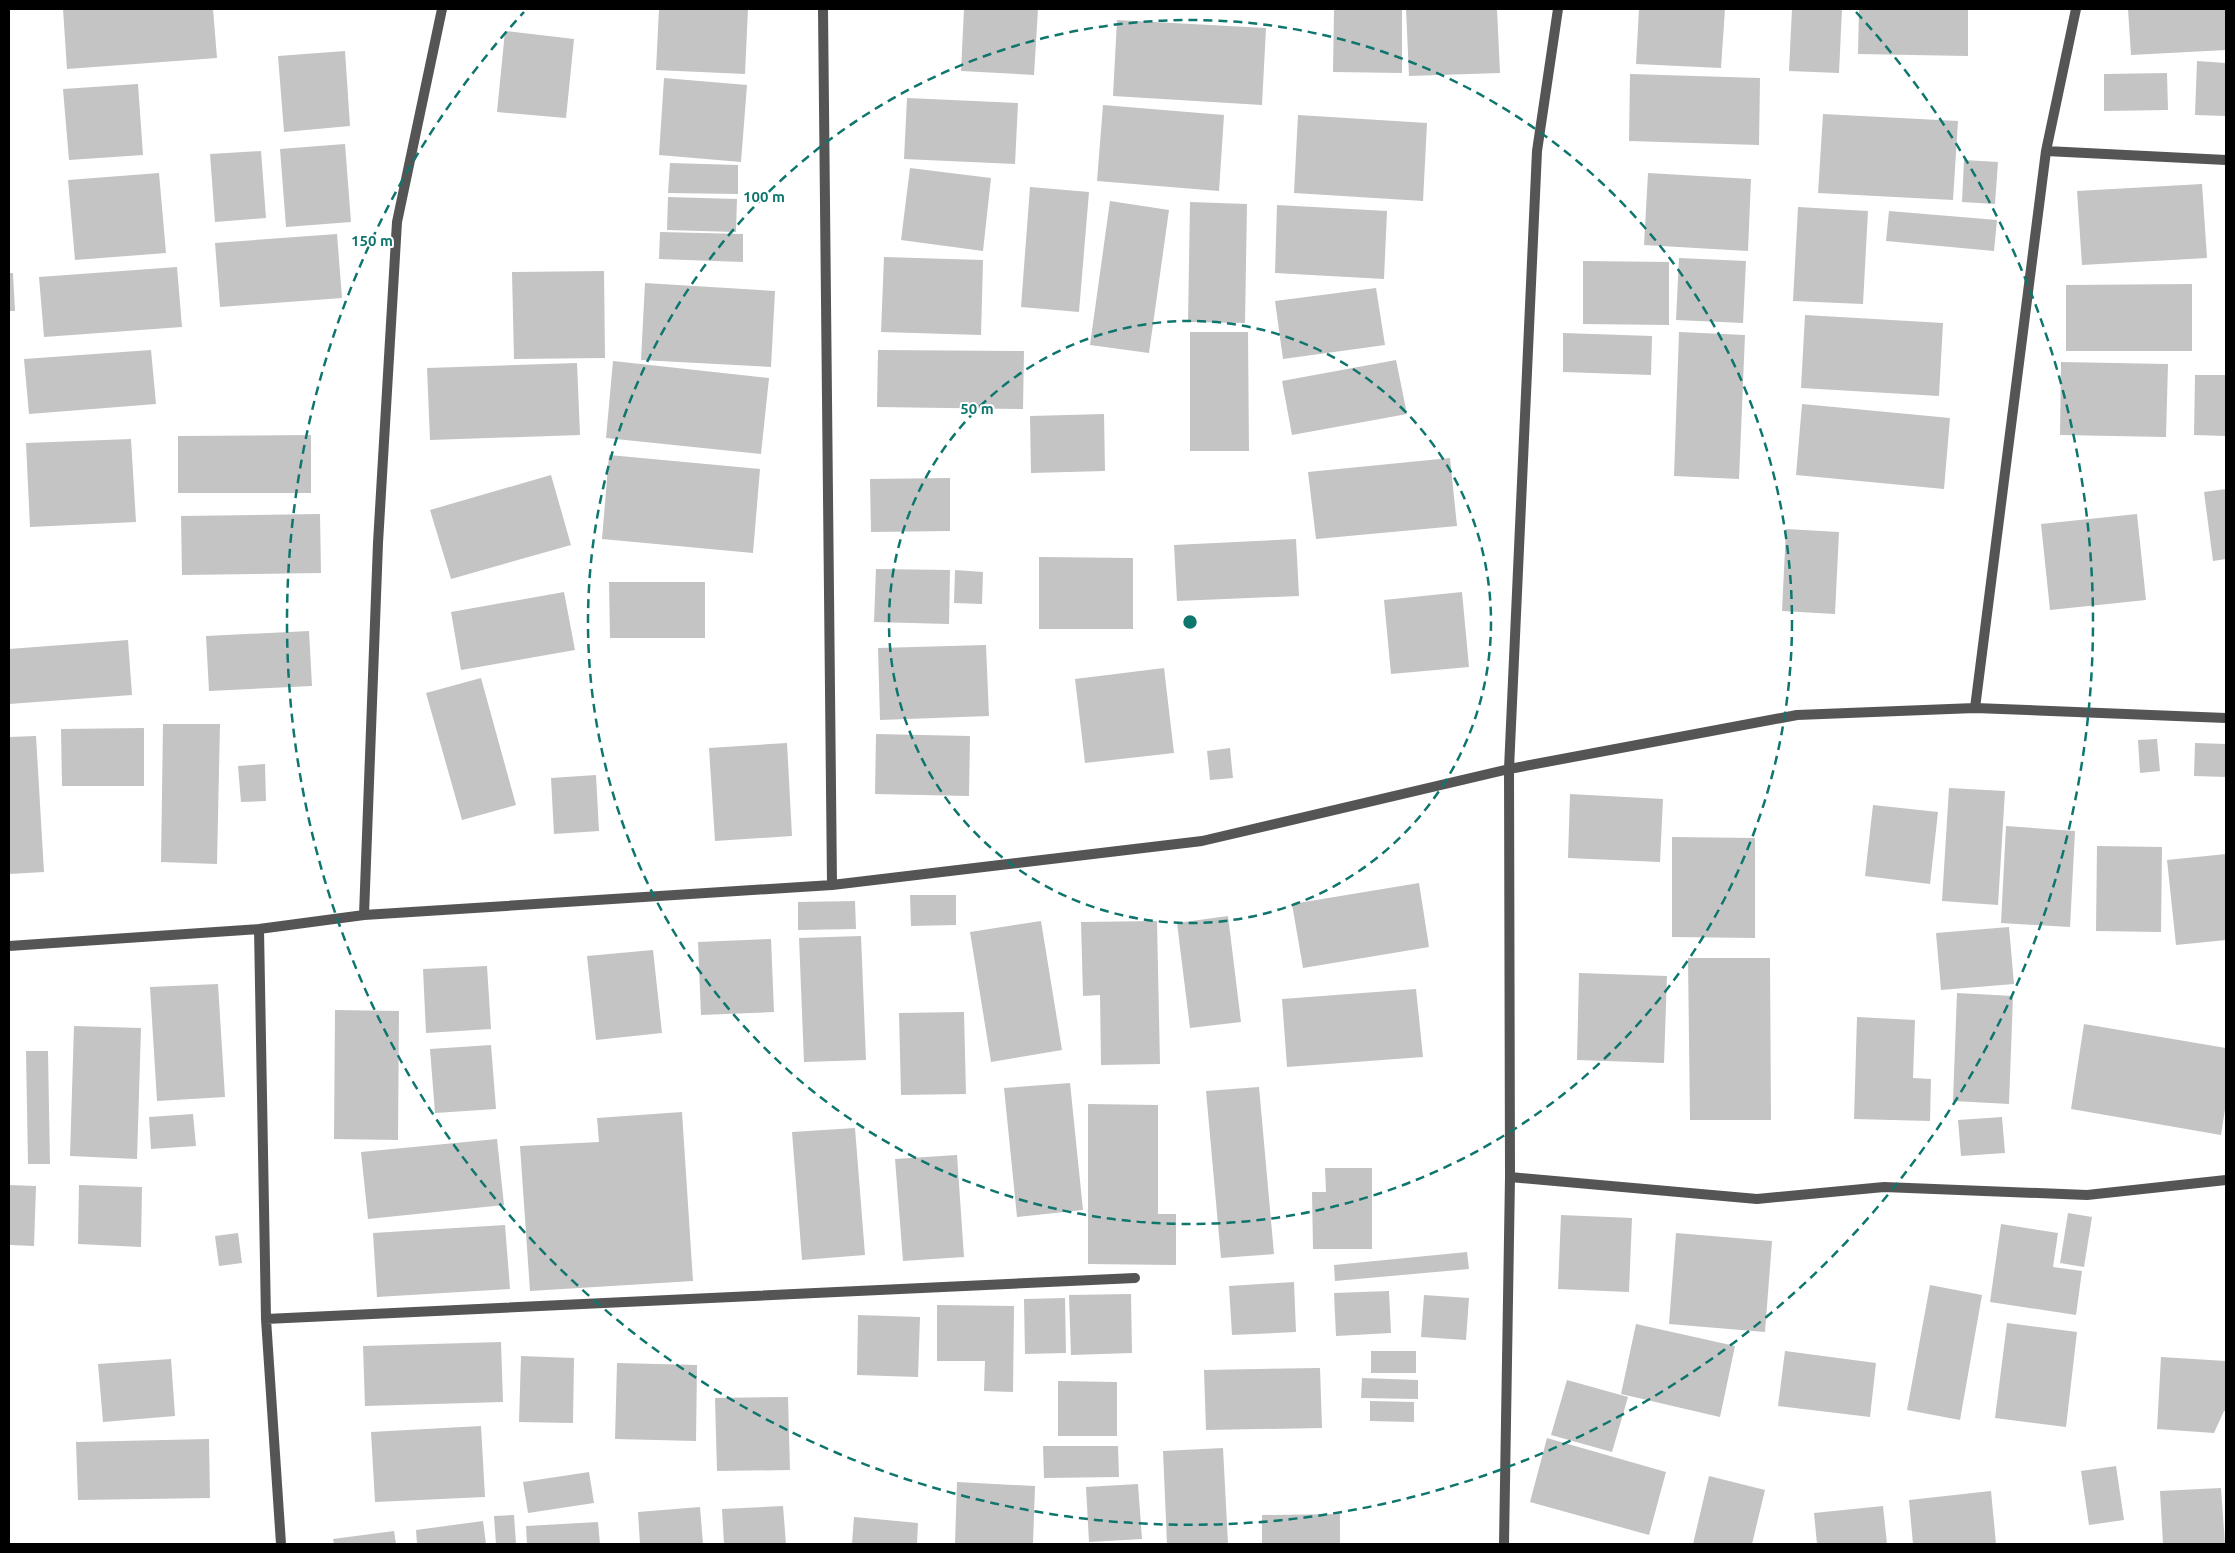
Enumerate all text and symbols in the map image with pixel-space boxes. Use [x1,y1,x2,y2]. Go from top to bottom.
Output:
text: 100 m [743,188,785,205]
text: 150 m [351,232,393,249]
text: 50 m [960,400,994,417]
centre of rings [1181,613,1199,631]

